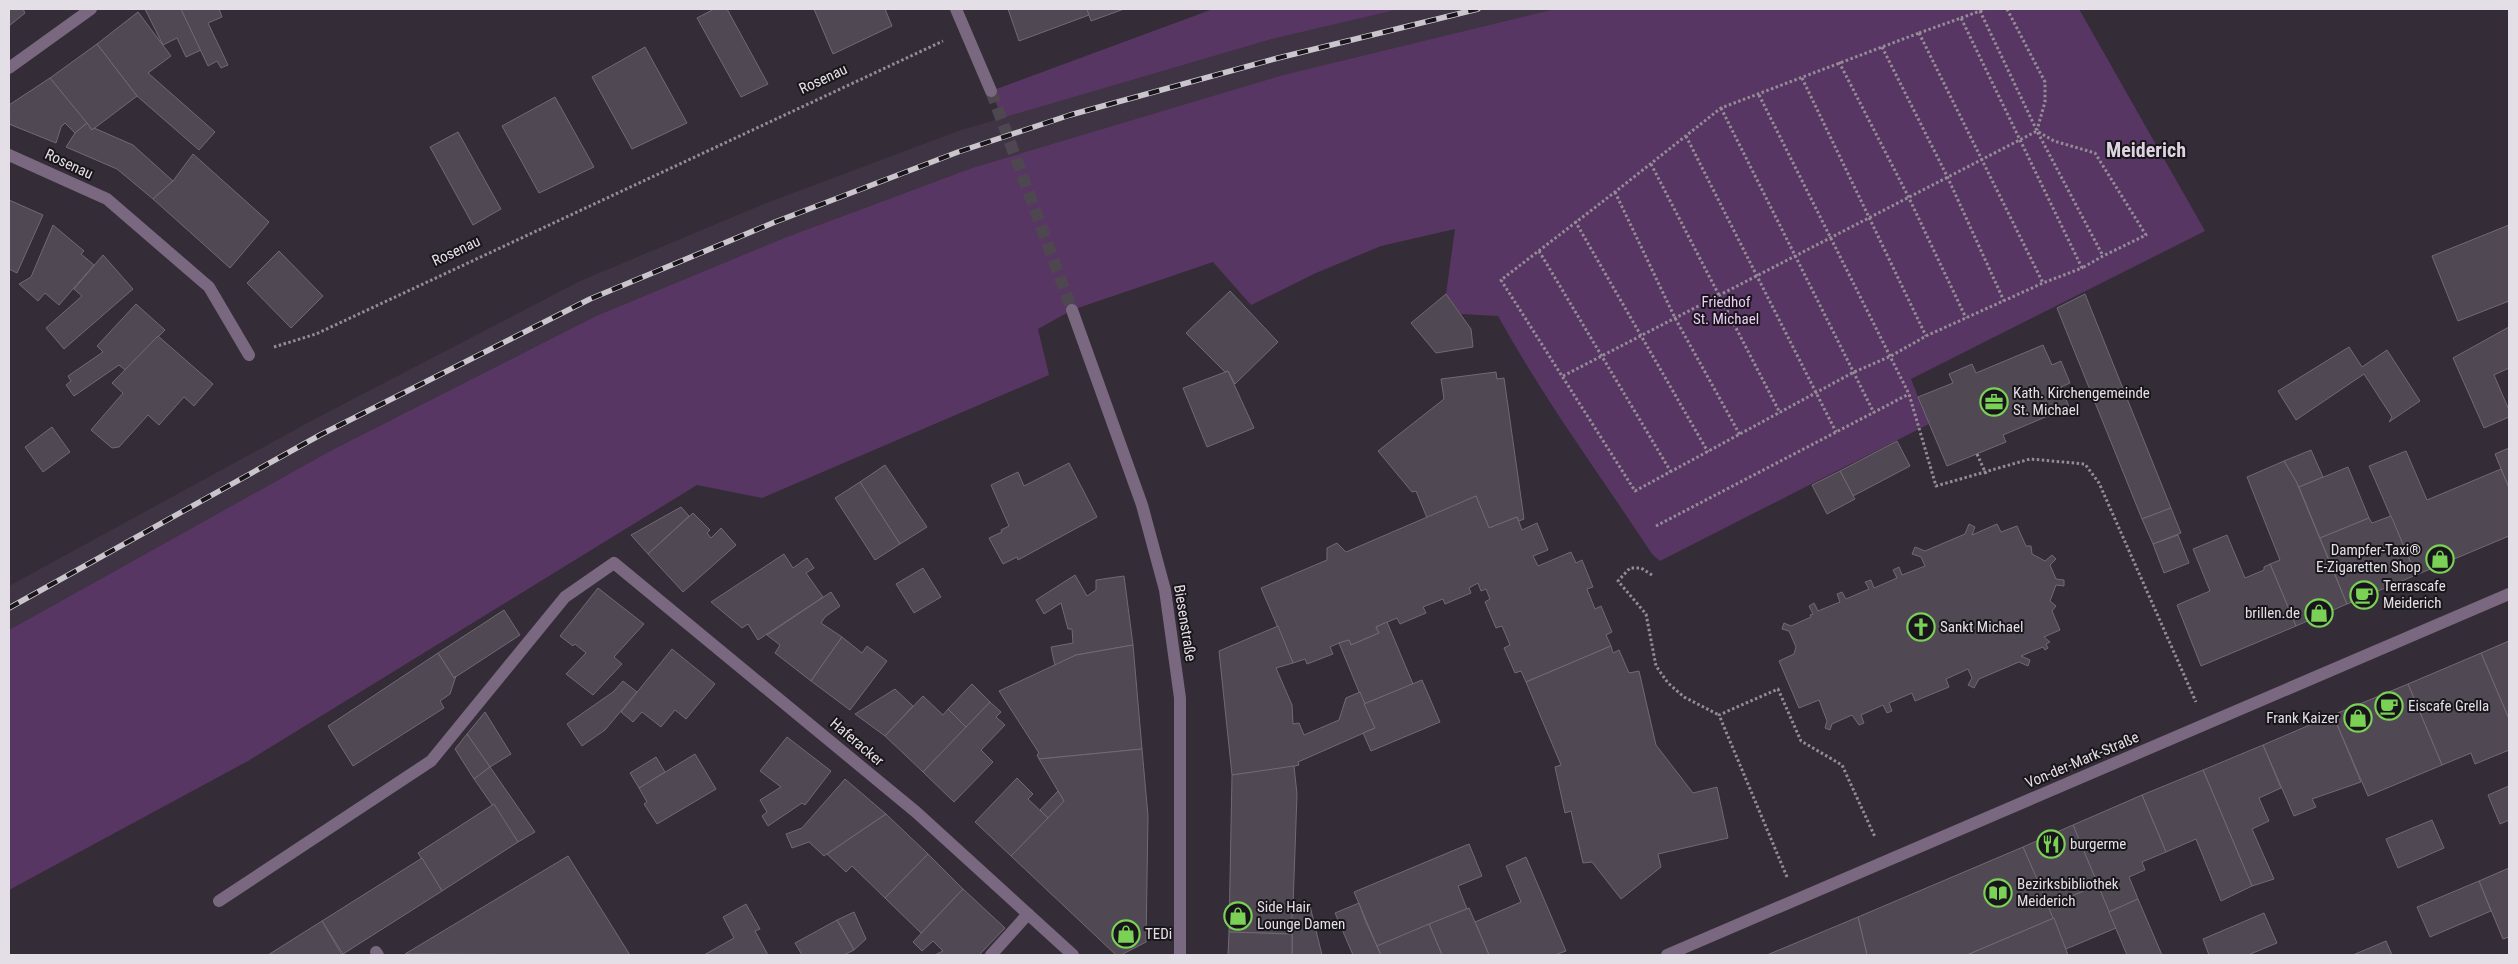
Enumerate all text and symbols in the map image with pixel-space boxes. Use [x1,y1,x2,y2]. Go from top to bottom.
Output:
street label: Rosenau [796,60,850,98]
district label: Meiderich [2106,138,2186,162]
street label: Rosenau [42,145,96,183]
street label: Rosenau [429,232,483,270]
park label: Friedhof St. Michael [1693,293,1759,328]
place label: Kath. Kirchengemeinde St. Michael [2013,384,2150,419]
office icon: Kath. Kirchengemeinde St. Michael [1979,387,2009,417]
place label: Dampfer-Taxi® E-Zigaretten Shop [2316,541,2421,576]
shop icon: Dampfer-Taxi® E-Zigaretten Shop [2425,544,2455,574]
place label: Terrascafe Meiderich [2383,577,2446,612]
cafe icon: Terrascafe Meiderich [2349,580,2379,610]
street label: Biesenstraße [1170,583,1200,663]
shop icon: brillen.de [2304,598,2334,628]
place label: brillen.de [2245,604,2300,622]
church icon: Sankt Michael [1906,612,1936,642]
place label: Sankt Michael [1940,618,2023,636]
cafe icon: Eiscafe Grella [2374,691,2404,721]
place label: Eiscafe Grella [2408,697,2489,715]
shop icon: Frank Kaizer [2343,703,2373,733]
place label: Frank Kaizer [2266,709,2339,727]
street label: Haferacker [826,714,888,770]
street label: Von-der-Mark-Straße [2023,728,2141,792]
restaurant icon: burgerme [2036,829,2066,859]
place label: burgerme [2070,835,2126,853]
place label: Bezirksbibliothek Meiderich [2017,875,2119,910]
library icon: Bezirksbibliothek Meiderich [1983,878,2013,908]
place label: Side Hair Lounge Damen [1257,898,1345,933]
shop icon: Side Hair Lounge Damen [1223,901,1253,931]
shop icon: TEDi [1111,919,1141,949]
place label: TEDi [1145,925,1172,943]

